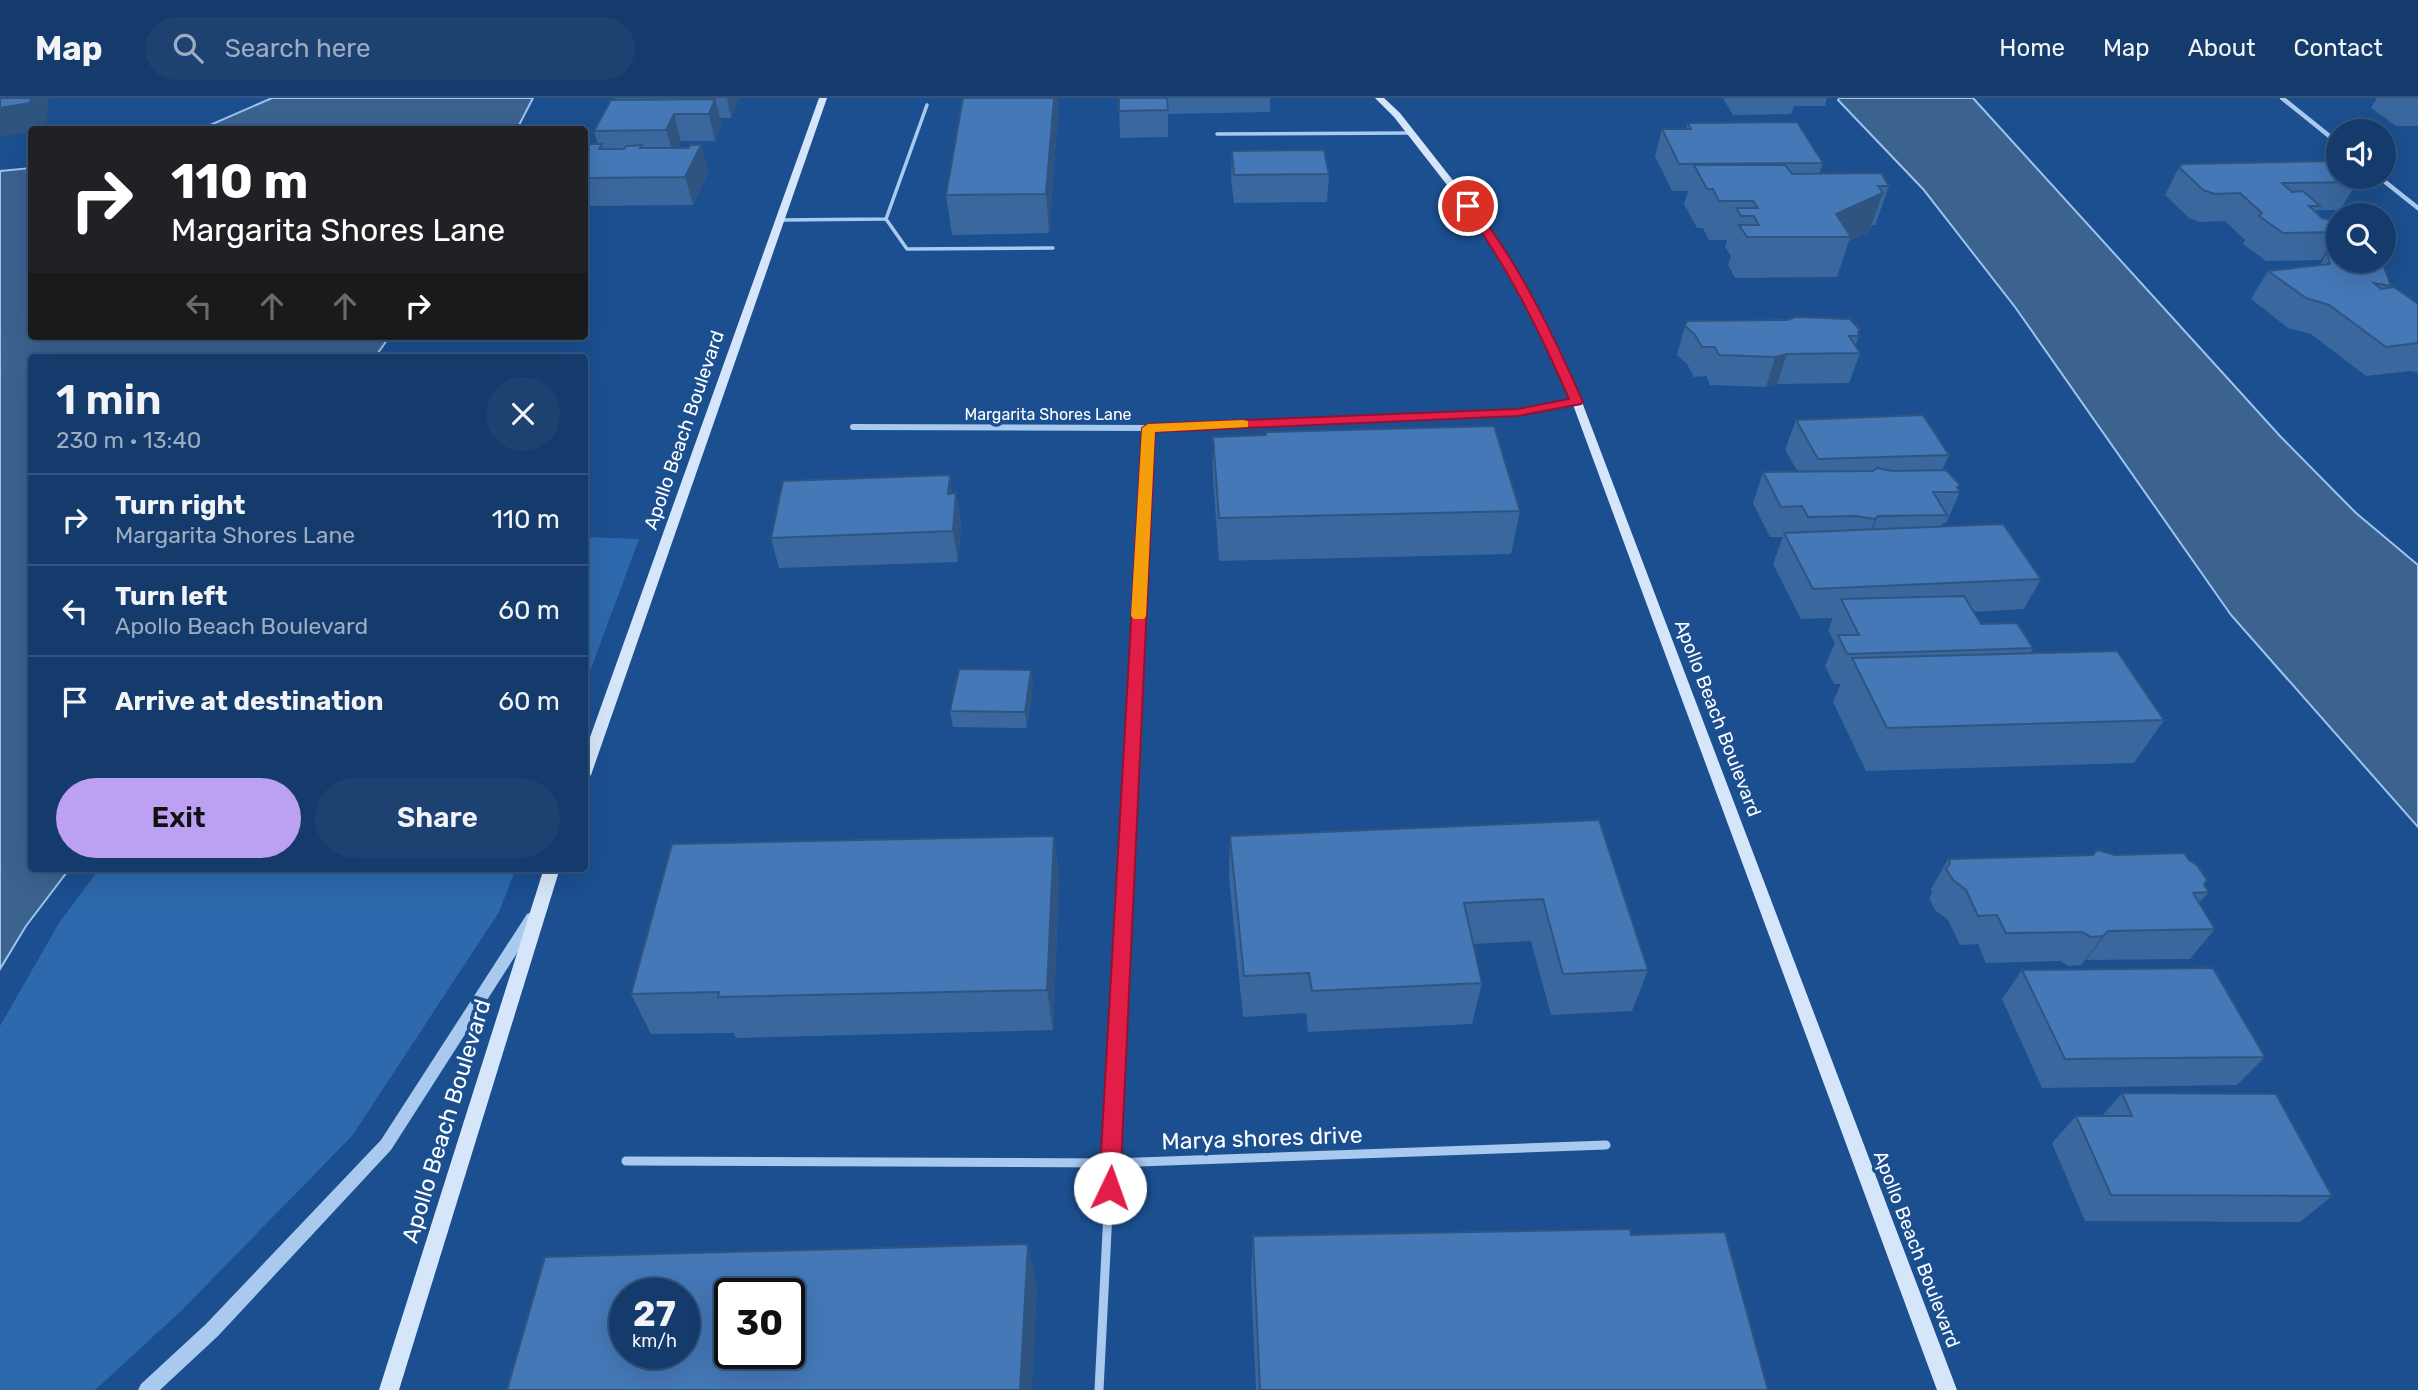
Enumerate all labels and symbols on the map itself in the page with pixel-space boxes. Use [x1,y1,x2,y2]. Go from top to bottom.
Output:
pin [1438,176,1498,236]
street label: Apollo Beach Boulevard [639,327,729,533]
street label: Margarita Shores Lane [964,405,1132,424]
street label: Apollo Beach Boulevard [1670,616,1766,820]
street label: Apollo Beach Boulevard [396,996,496,1246]
street label: Marya shores drive [1161,1120,1363,1156]
street label: Apollo Beach Boulevard [1869,1147,1965,1351]
position arrow [1073,1151,1147,1225]
speed limit sign: 30 [714,1278,805,1369]

